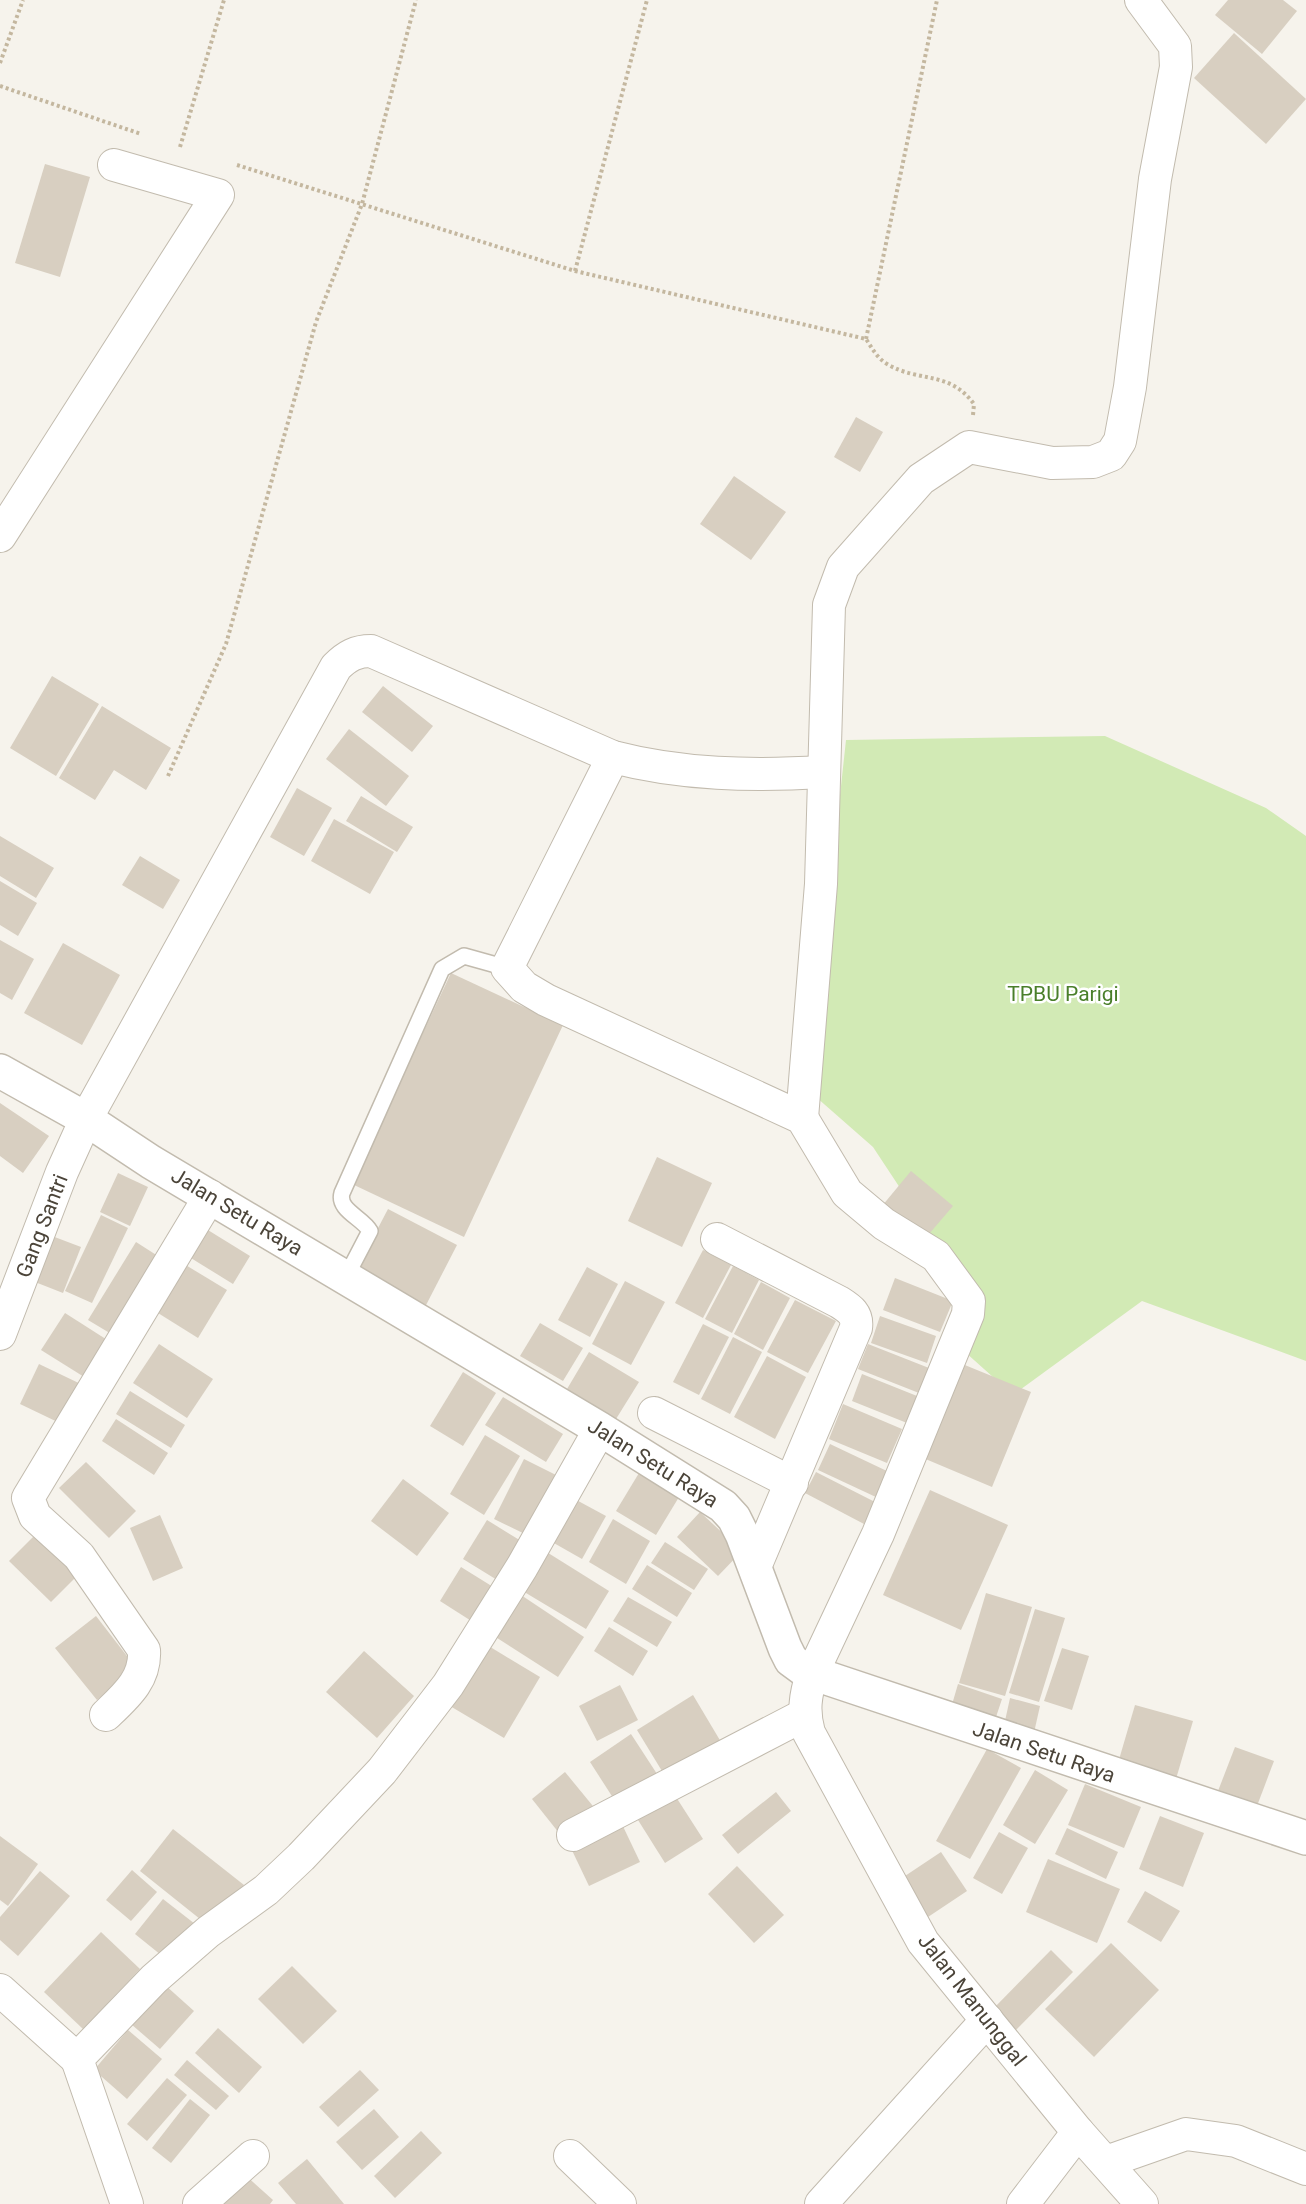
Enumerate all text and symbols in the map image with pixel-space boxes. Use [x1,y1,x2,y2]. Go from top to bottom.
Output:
park label: TPBU Parigi [1007,982,1119,1006]
street label: Jalan Setu Raya [167,1163,307,1261]
street label: Gang Santri [11,1171,73,1281]
street label: Jalan Setu Raya [583,1413,723,1513]
street label: Jalan Setu Raya [970,1716,1118,1788]
street label: Jalan Manunggal [913,1929,1031,2071]

